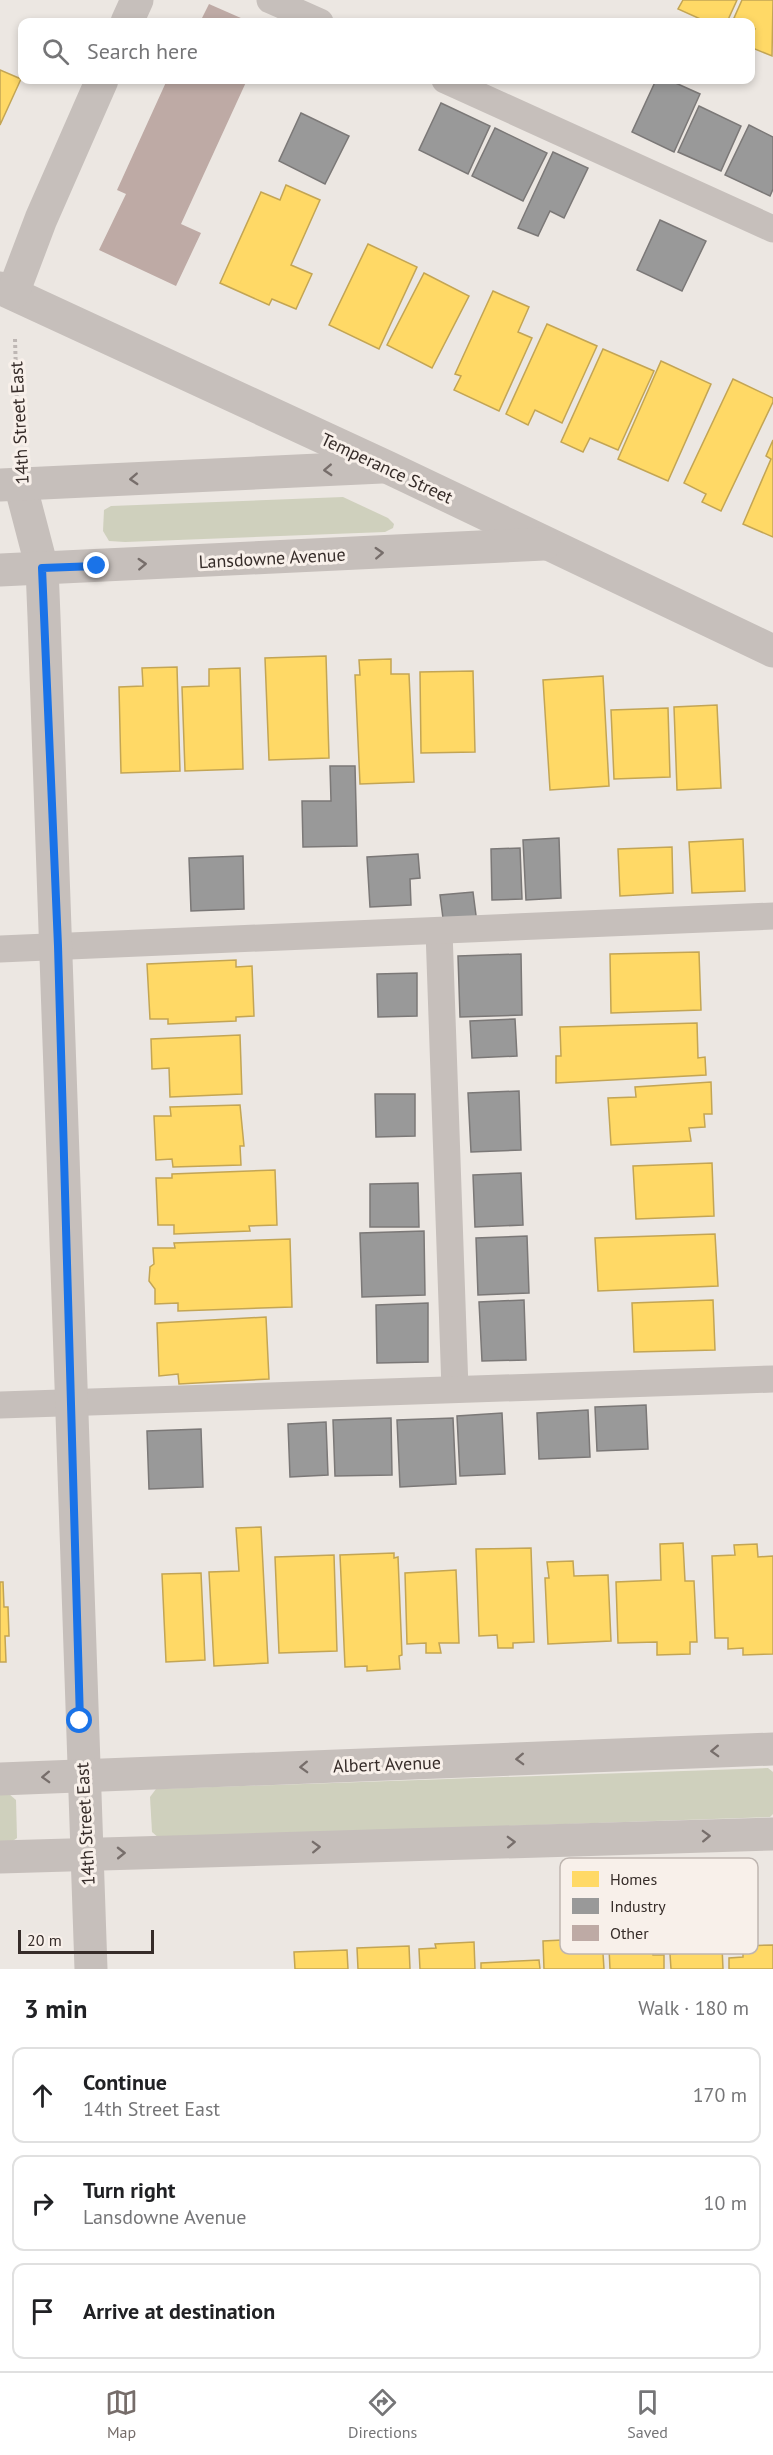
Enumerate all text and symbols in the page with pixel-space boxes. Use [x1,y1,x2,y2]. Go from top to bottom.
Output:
search box [18,18,755,84]
icon: search [39,35,72,68]
text: Search here [87,37,198,65]
street label: 14th Street East [4,361,34,485]
street label: Temperance Street [317,427,457,509]
one-way arrow [324,463,333,476]
one-way arrow [129,472,138,485]
street label: Lansdowne Avenue [198,543,346,573]
one-way arrow [375,547,384,560]
route end [83,552,109,578]
one-way arrow [138,558,147,571]
route start [66,1707,92,1733]
one-way arrow [710,1745,719,1757]
street label: Albert Avenue [333,1751,441,1777]
one-way arrow [515,1752,524,1765]
one-way arrow [299,1761,308,1774]
street label: 14th Street East [70,1762,100,1886]
one-way arrow [42,1771,51,1784]
one-way arrow [702,1830,711,1843]
one-way arrow [507,1835,516,1848]
one-way arrow [312,1841,321,1853]
one-way arrow [117,1846,126,1859]
legend [560,1858,758,1954]
text: Homes [610,1869,657,1889]
text: Industry [610,1896,666,1916]
text: Other [610,1923,649,1943]
scale bar [18,1927,154,1954]
text: 20 m [27,1930,62,1950]
text: 3 min [24,1992,87,2025]
text: Walk · 180 m [638,1995,749,2021]
text: Continue [83,2068,167,2096]
icon: ahead [26,2079,59,2112]
text: 170 m [693,2082,747,2108]
text: 14th Street East [83,2096,220,2122]
text: Turn right [83,2176,175,2204]
icon: right [26,2187,59,2220]
text: 10 m [704,2190,747,2216]
text: Lansdowne Avenue [83,2204,246,2230]
icon: arrive [26,2295,59,2328]
text: Arrive at destination [83,2297,275,2325]
tab: Map [105,2386,138,2442]
tab: Directions [348,2386,417,2442]
tab: Saved [627,2386,668,2442]

